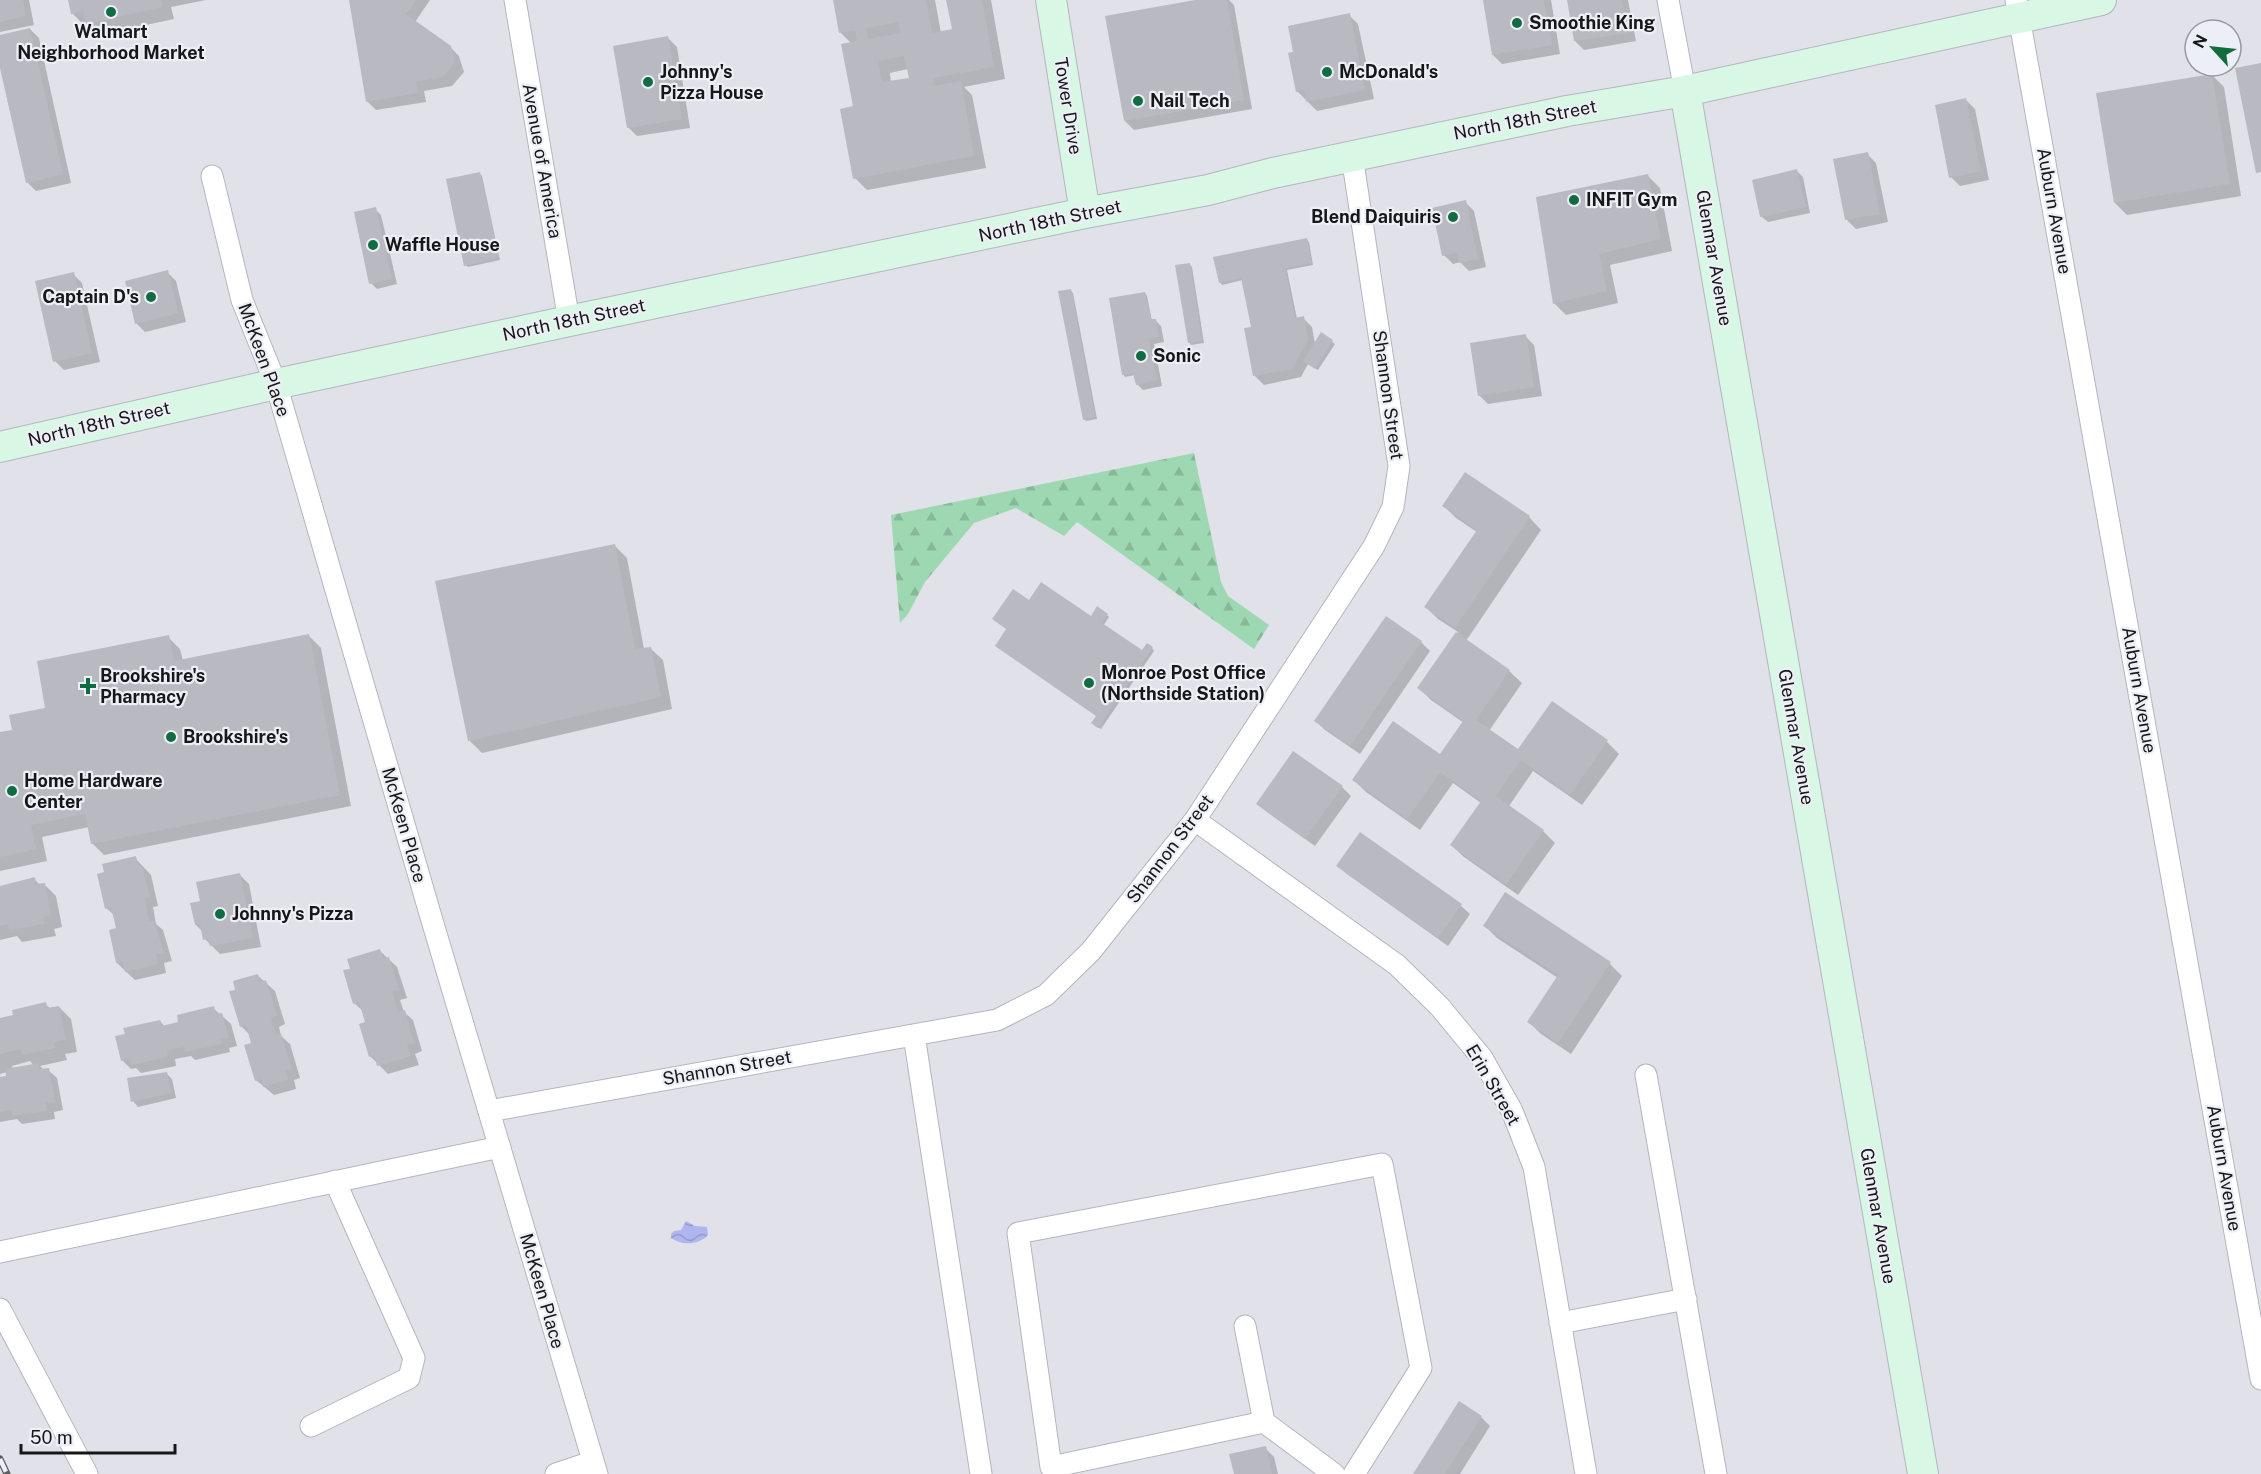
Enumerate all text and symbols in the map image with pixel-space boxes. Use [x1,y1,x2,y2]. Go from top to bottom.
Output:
marker: Walmart Neighborhood Market [104,5,118,19]
place label: Smoothie King [1529,12,1655,33]
marker: Smoothie King [1510,16,1524,30]
north arrow [2183,18,2243,78]
place label: Walmart Neighborhood Market [17,21,205,63]
text: N [2189,32,2211,51]
street label: Tower Drive [1050,56,1087,156]
place label: Johnny's Pizza House [660,61,764,103]
place label: McDonald's [1339,61,1438,82]
marker: McDonald's [1320,65,1334,79]
marker: Johnny's Pizza House [641,75,655,89]
street label: Avenue of America [519,82,566,240]
place label: Nail Tech [1150,90,1230,111]
marker: Nail Tech [1131,94,1145,108]
street label: North 18th Street [1452,95,1598,144]
street label: Auburn Avenue [2033,146,2076,276]
street label: Glenmar Avenue [1692,188,1737,327]
place label: INFIT Gym [1586,189,1677,210]
marker: INFIT Gym [1567,193,1581,207]
street label: North 18th Street [977,195,1123,246]
place label: Blend Daiquiris [1311,206,1441,227]
marker: Blend Daiquiris [1446,210,1460,224]
place label: Waffle House [385,234,500,255]
marker: Waffle House [366,238,380,252]
place label: Captain D's [42,286,139,307]
marker: Captain D's [144,290,158,304]
street label: North 18th Street [501,294,647,345]
street label: McKeen Place [234,300,295,419]
street label: Shannon Street [1369,329,1408,461]
place label: Sonic [1153,345,1201,366]
marker: Sonic [1134,349,1148,363]
street label: North 18th Street [26,397,172,450]
street label: Auburn Avenue [2118,625,2161,755]
place label: Monroe Post Office (Northside Station) [1101,662,1266,704]
place label: Brookshire's Pharmacy [100,665,205,707]
street label: Glenmar Avenue [1774,667,1819,806]
marker: Monroe Post Office (Northside Station) [1082,676,1096,690]
marker: Brookshire's Pharmacy [81,679,95,693]
place label: Brookshire's [183,726,288,747]
marker: Brookshire's [164,730,178,744]
street label: McKeen Place [378,765,431,885]
place label: Home Hardware Center [24,770,163,812]
marker: Home Hardware Center [5,784,19,798]
street label: Shannon Street [1122,790,1217,907]
place label: Johnny's Pizza [232,903,354,924]
marker: Johnny's Pizza [213,907,227,921]
street label: Erin Street [1462,1041,1525,1129]
street label: Shannon Street [661,1046,793,1089]
street label: Auburn Avenue [2203,1103,2246,1233]
street label: Glenmar Avenue [1856,1146,1901,1285]
street label: McKeen Place [516,1231,569,1351]
scale bar [21,1417,176,1455]
text: 50 m [30,1427,73,1448]

